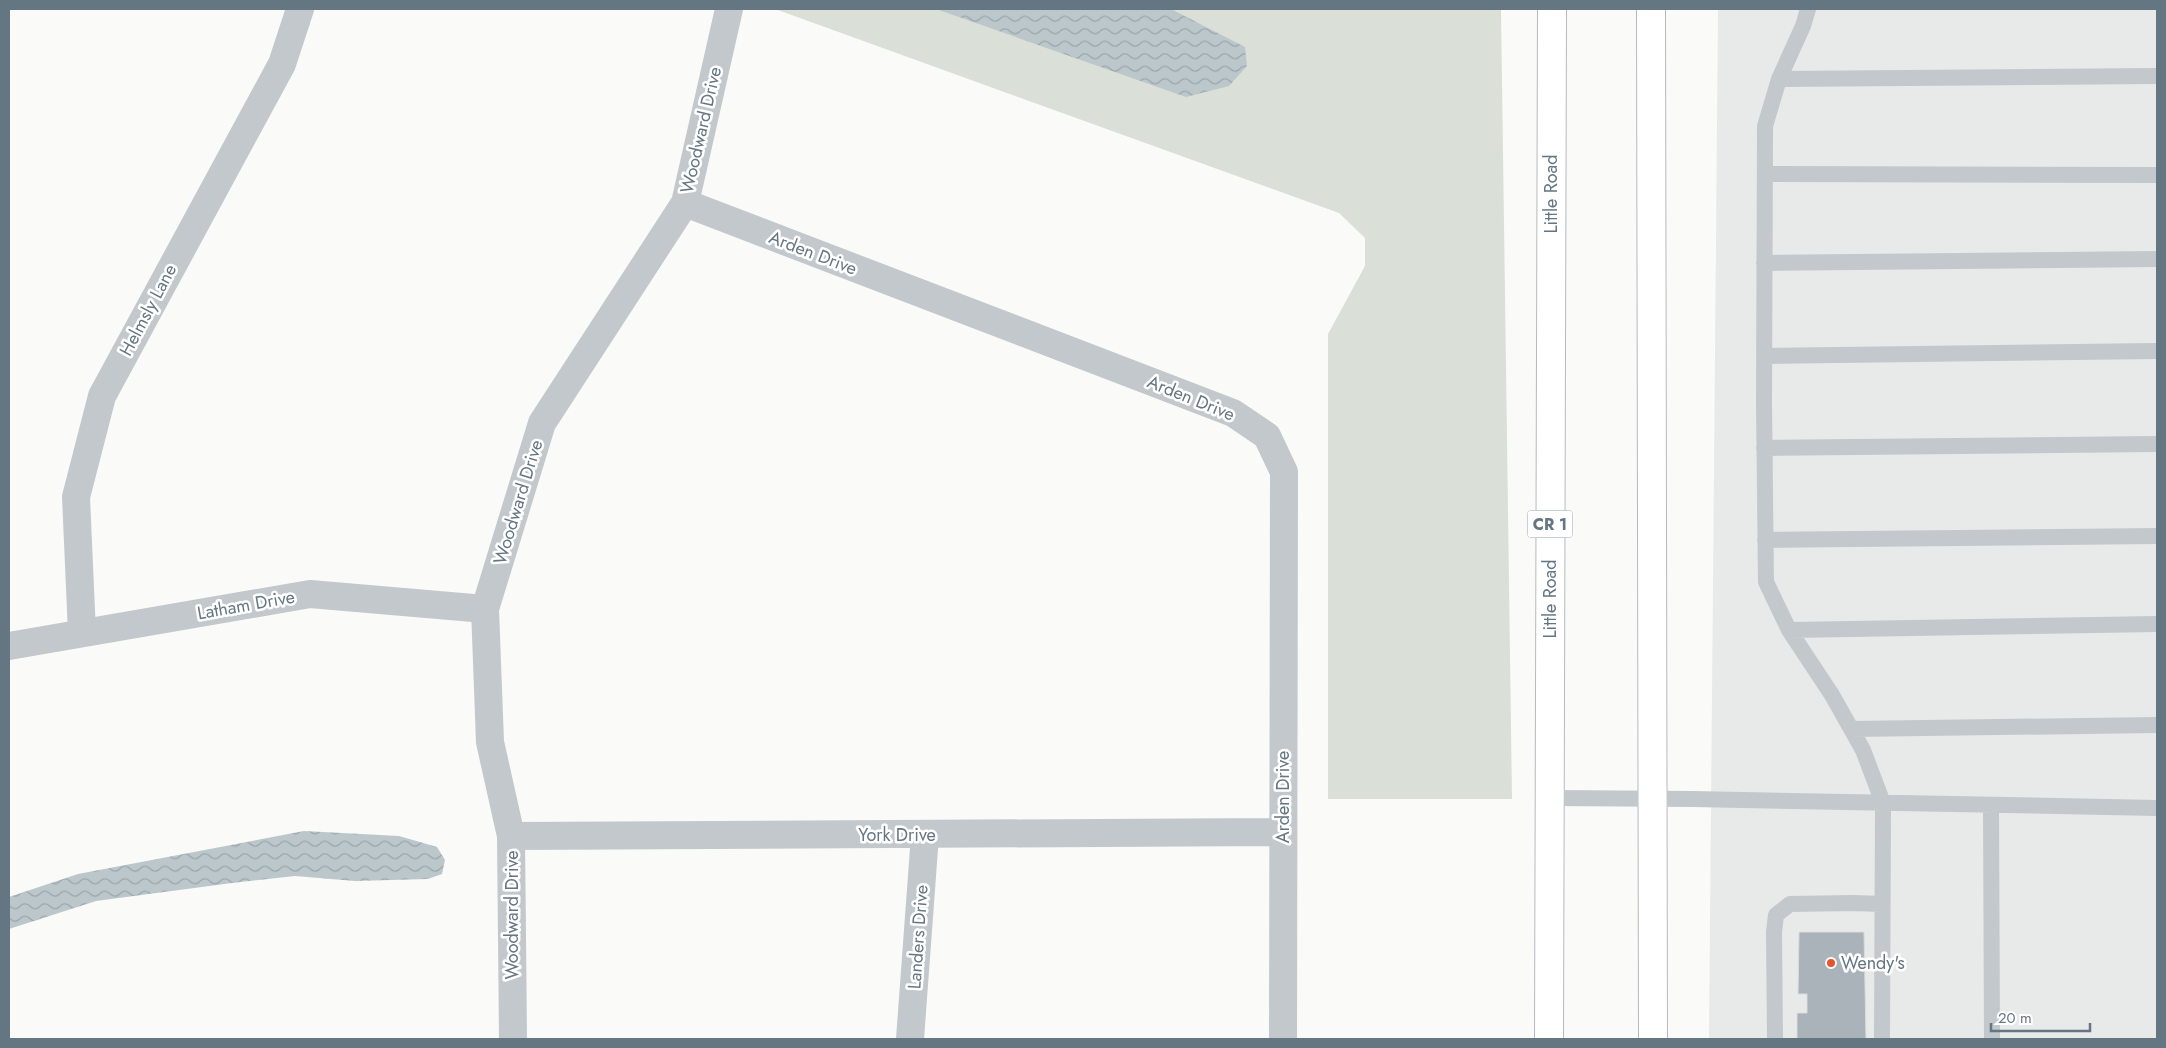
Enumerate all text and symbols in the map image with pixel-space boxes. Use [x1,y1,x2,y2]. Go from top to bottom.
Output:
street label: Woodward Drive [674,64,728,196]
street label: Little Road [1538,154,1564,234]
street label: Arden Drive [765,224,861,282]
street label: Helmsly Lane [113,260,183,360]
street label: Arden Drive [1143,369,1239,427]
street label: Woodward Drive [487,436,549,568]
road number: CR 1 [1528,510,1572,538]
street label: Little Road [1537,559,1563,639]
street label: Latham Drive [195,584,297,626]
street label: Arden Drive [1270,751,1296,843]
street label: York Drive [858,822,936,848]
street label: Woodward Drive [499,850,525,980]
street label: Landers Drive [901,884,935,990]
place label: Wendy's [1841,950,1905,976]
marker: Wendy's [1825,957,1837,969]
scale bar [1991,1000,2090,1032]
text: 20 m [1998,1007,2032,1029]

